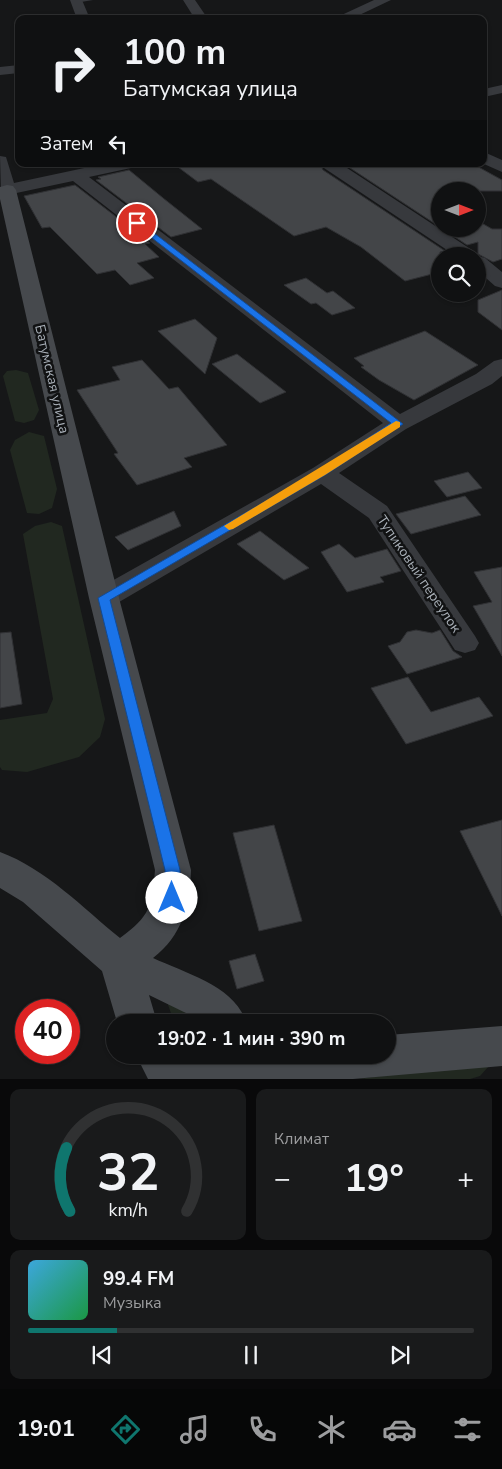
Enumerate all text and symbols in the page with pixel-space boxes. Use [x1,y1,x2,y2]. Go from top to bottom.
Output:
text: 100 m [123,29,226,76]
icon: right [40,35,105,100]
text: Батумская улица [123,74,298,104]
icon: left [104,130,132,158]
text: Затем [40,131,94,157]
north arrow [431,182,486,238]
map controls [431,182,486,302]
pin [116,202,158,244]
icon: arrive [123,209,151,237]
button: search [431,247,486,302]
street label: Батумская улица [30,323,74,435]
street label: Тупиковый переулок [373,512,466,637]
position arrow [145,871,197,923]
speed limit sign: 40 [15,999,80,1064]
text: 19:02 · 1 мин · 390 m [157,1026,345,1052]
text: Климат [274,1128,329,1150]
text: 32 [97,1137,159,1208]
text: 19° [344,1153,404,1204]
text: − [274,1160,291,1198]
text: + [457,1160,474,1198]
text: km/h [108,1198,148,1222]
text: 99.4 FM [103,1266,174,1292]
text: Музыка [103,1292,162,1314]
icon: previous [88,1341,116,1369]
icon: pause [237,1341,265,1369]
icon: next [386,1341,414,1369]
icon: directions [108,1412,143,1447]
icon: music [177,1412,212,1447]
icon: phone [245,1412,280,1447]
icon: climate [314,1412,349,1447]
icon: car [382,1412,417,1447]
icon: filters [450,1412,485,1447]
text: 19:01 [17,1414,75,1444]

